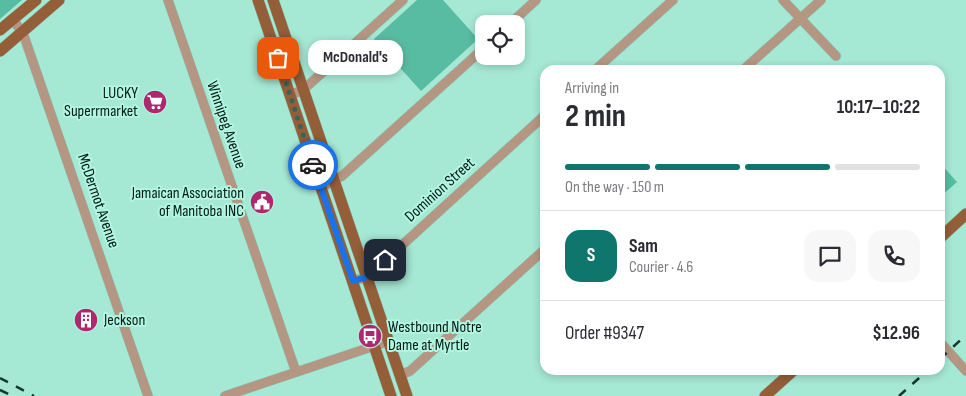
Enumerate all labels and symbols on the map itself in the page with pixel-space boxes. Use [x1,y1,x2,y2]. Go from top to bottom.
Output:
pin [257,37,299,79]
callout: McDonald's [308,40,403,76]
street label: Winnipeg Avenue [202,79,250,171]
place label: LUCKY Superrmarket [64,84,138,121]
supermarket icon: LUCKY Superrmarket [142,89,168,115]
courier [288,140,338,190]
street label: McDermot Avenue [73,151,123,251]
street label: Dominion Street [401,154,479,226]
place label: Jamaican Association of Manitoba INC [131,184,244,221]
public building icon: Jamaican Association of Manitoba INC [249,189,275,215]
pin [364,239,406,281]
building icon: Jeckson [73,307,99,333]
place label: Jeckson [103,311,145,330]
place label: Westbound Notre Dame at Myrtle [388,318,482,355]
bus stop icon: Westbound Notre Dame at Myrtle [357,323,383,349]

